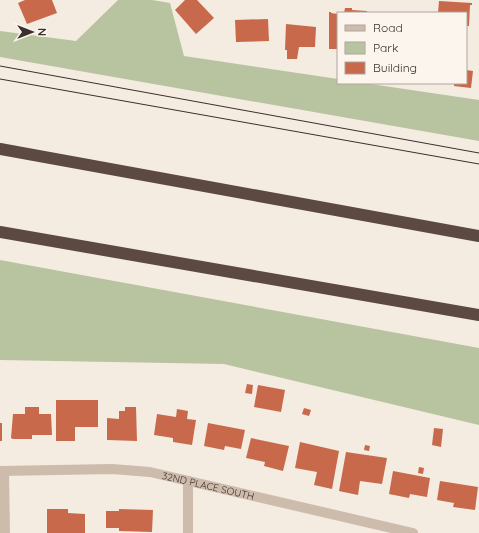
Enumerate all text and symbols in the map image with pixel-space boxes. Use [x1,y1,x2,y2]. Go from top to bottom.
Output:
north arrow [12,12,52,52]
legend [337,12,467,84]
text: Road [373,20,403,35]
text: N [35,28,49,36]
text: Park [373,40,398,55]
text: Building [373,60,417,75]
street label: 32ND PLACE SOUTH [161,469,256,503]

